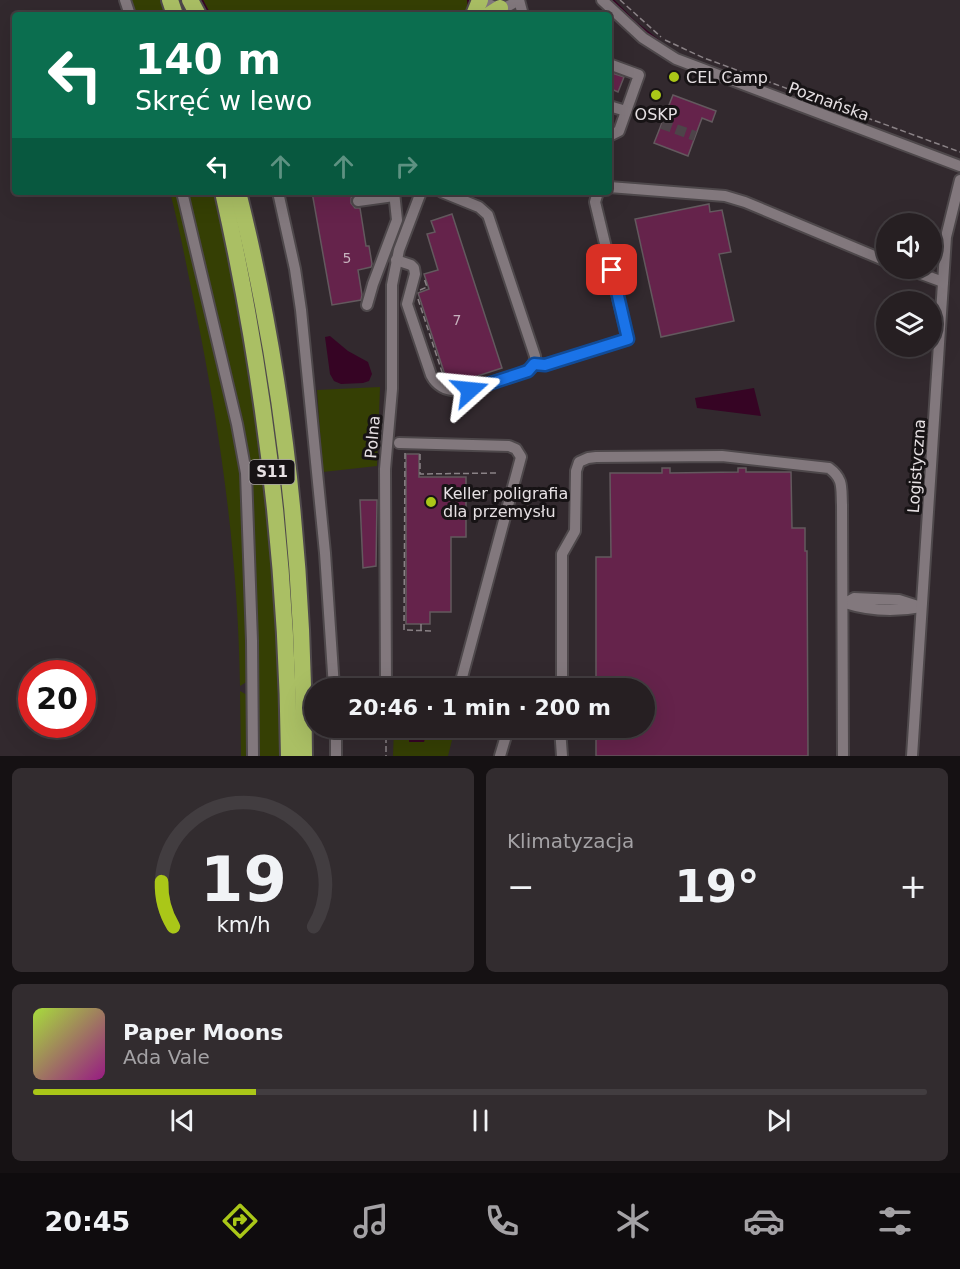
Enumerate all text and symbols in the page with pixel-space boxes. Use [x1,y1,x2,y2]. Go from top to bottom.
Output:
text: 140 m [135,35,281,84]
icon: left [36,36,114,114]
place label: CEL Camp [686,68,768,87]
marker: CEL Camp [667,70,681,84]
street label: Poznańska [786,78,872,125]
text: Skręć w lewo [135,85,312,116]
marker: OSKP [649,88,663,102]
place label: OSKP [635,105,678,124]
icon: left [201,150,234,183]
icon: ahead [264,150,297,183]
icon: ahead [327,150,360,183]
icon: right [390,150,423,183]
map controls [876,213,942,357]
button: sound [876,213,942,279]
pin [586,244,637,295]
house number: 5 [343,250,351,266]
icon: arrive [595,253,628,286]
button: layers [876,291,942,357]
house number: 7 [453,312,461,328]
position arrow [438,358,502,422]
street label: Polna [361,415,384,459]
street label: Logistyczna [904,418,929,514]
road number: S11 [250,460,294,484]
place label: Keller poligrafia dla przemysłu [443,484,568,521]
marker: Keller poligrafia dla przemysłu [424,495,438,509]
speed limit sign: 20 [18,660,96,738]
text: 20:46 · 1 min · 200 m [348,695,611,720]
text: Klimatyzacja [507,829,634,853]
text: 19 [200,843,286,916]
text: 19° [674,860,760,913]
text: − [507,867,535,906]
text: + [899,867,927,906]
text: km/h [216,912,270,937]
text: Paper Moons [123,1020,283,1045]
text: Ada Vale [123,1045,210,1069]
icon: previous [166,1104,199,1137]
icon: pause [464,1104,497,1137]
icon: next [762,1104,795,1137]
icon: directions [219,1200,261,1242]
icon: music [350,1200,392,1242]
icon: phone [481,1200,523,1242]
icon: climate [612,1200,654,1242]
icon: car [743,1200,785,1242]
icon: filters [874,1200,916,1242]
text: 20:45 [44,1206,130,1237]

